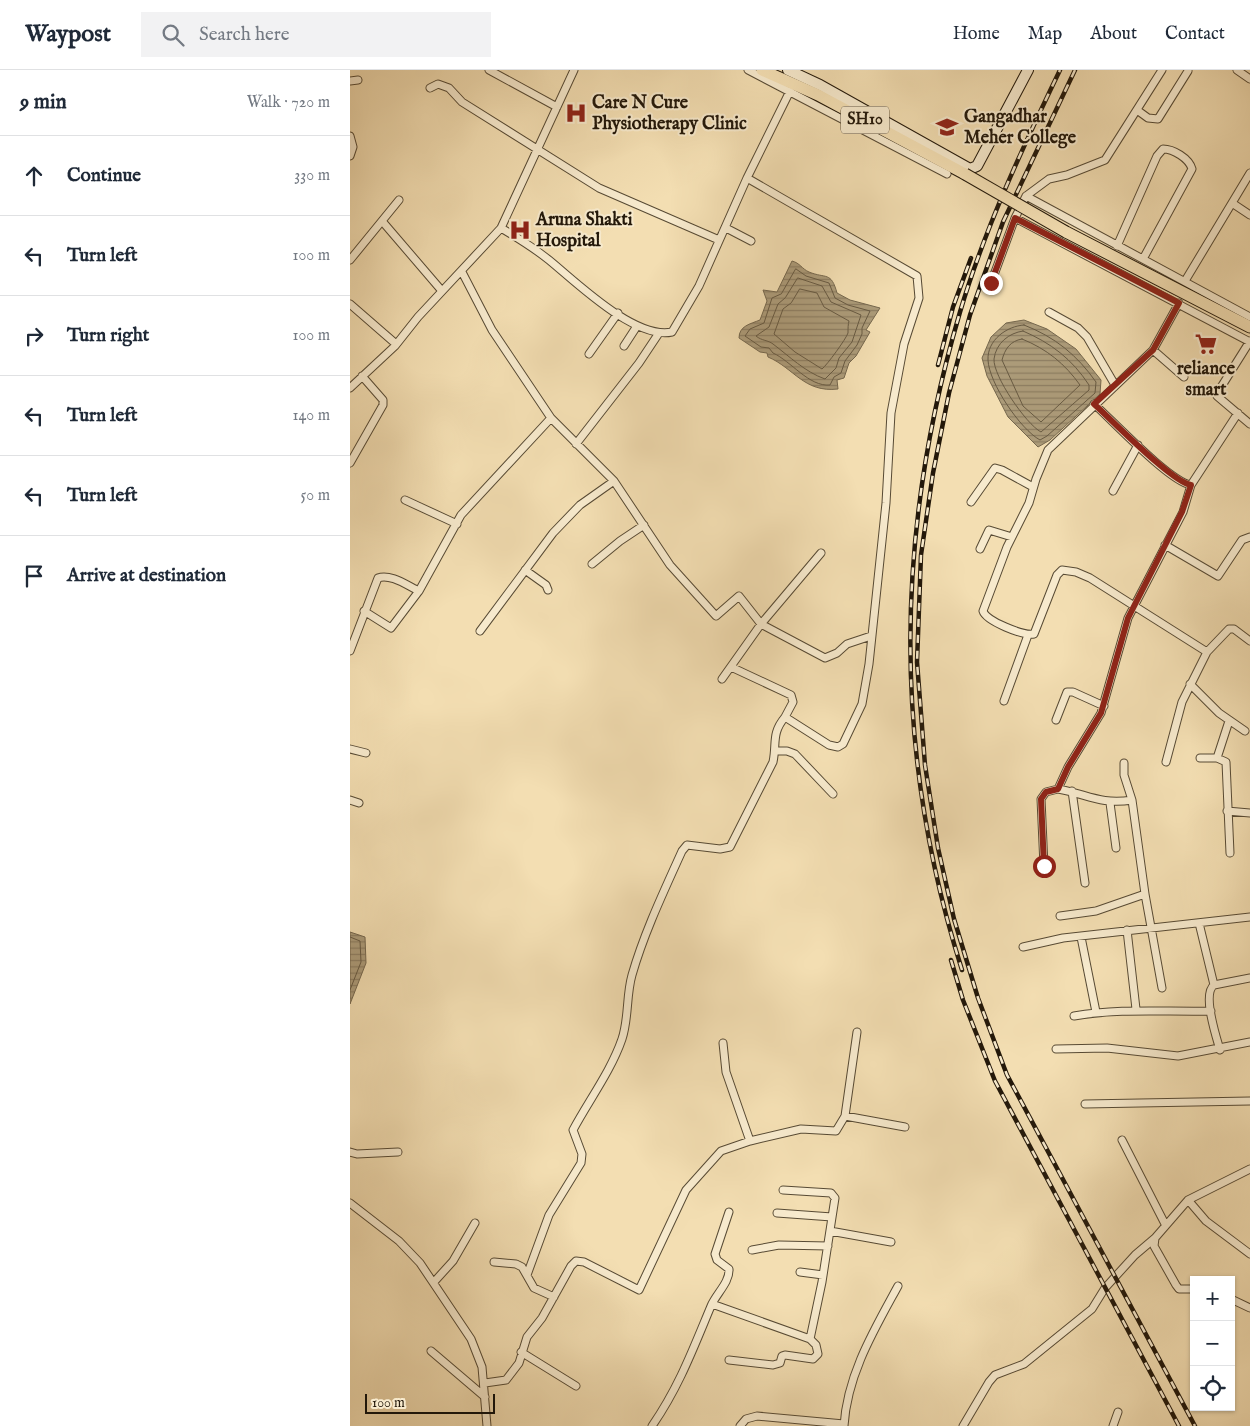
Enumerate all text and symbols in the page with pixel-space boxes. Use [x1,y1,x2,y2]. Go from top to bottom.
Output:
search box [141,12,491,57]
text: Waypost [25,19,111,50]
icon: search [159,21,187,49]
text: Search here [199,23,290,47]
text: Home [953,23,1000,46]
text: Map [1028,23,1062,46]
text: About [1090,23,1137,46]
text: Contact [1165,23,1225,46]
text: 9 min [20,89,67,116]
place label: Care N Cure Physiotherapy Clinic [592,92,747,136]
text: Walk · 720 m [247,93,330,113]
hospital icon: Care N Cure Physiotherapy Clinic [563,100,589,126]
road number: SH10 [841,106,889,134]
place label: Gangadhar Meher College [964,106,1077,150]
school or university icon: Gangadhar Meher College [934,114,960,140]
icon: ahead [20,162,48,190]
text: Continue [67,164,141,188]
text: 330 m [294,166,330,186]
place label: Aruna Shakti Hospital [535,209,633,253]
hospital icon: Aruna Shakti Hospital [507,217,533,243]
icon: left [20,242,48,270]
text: Turn left [67,244,138,268]
text: 100 m [293,246,330,266]
route end [980,272,1003,295]
icon: right [20,322,48,350]
text: Turn right [67,324,149,348]
text: 100 m [293,326,330,346]
supermarket icon: reliance smart [1193,331,1219,357]
place label: reliance smart [1177,358,1236,402]
icon: left [20,402,48,430]
text: Turn left [67,404,138,428]
text: 140 m [292,406,330,426]
icon: left [20,482,48,510]
text: Turn left [67,484,138,508]
text: 50 m [301,486,330,506]
icon: arrive [20,562,48,590]
text: Arrive at destination [67,564,226,588]
route start [1033,855,1056,878]
map controls [1190,1276,1235,1411]
button: + [1190,1276,1235,1321]
button: − [1190,1321,1235,1366]
button: locate [1190,1366,1235,1411]
scale bar [365,1391,495,1414]
text: 100 m [372,1394,405,1412]

